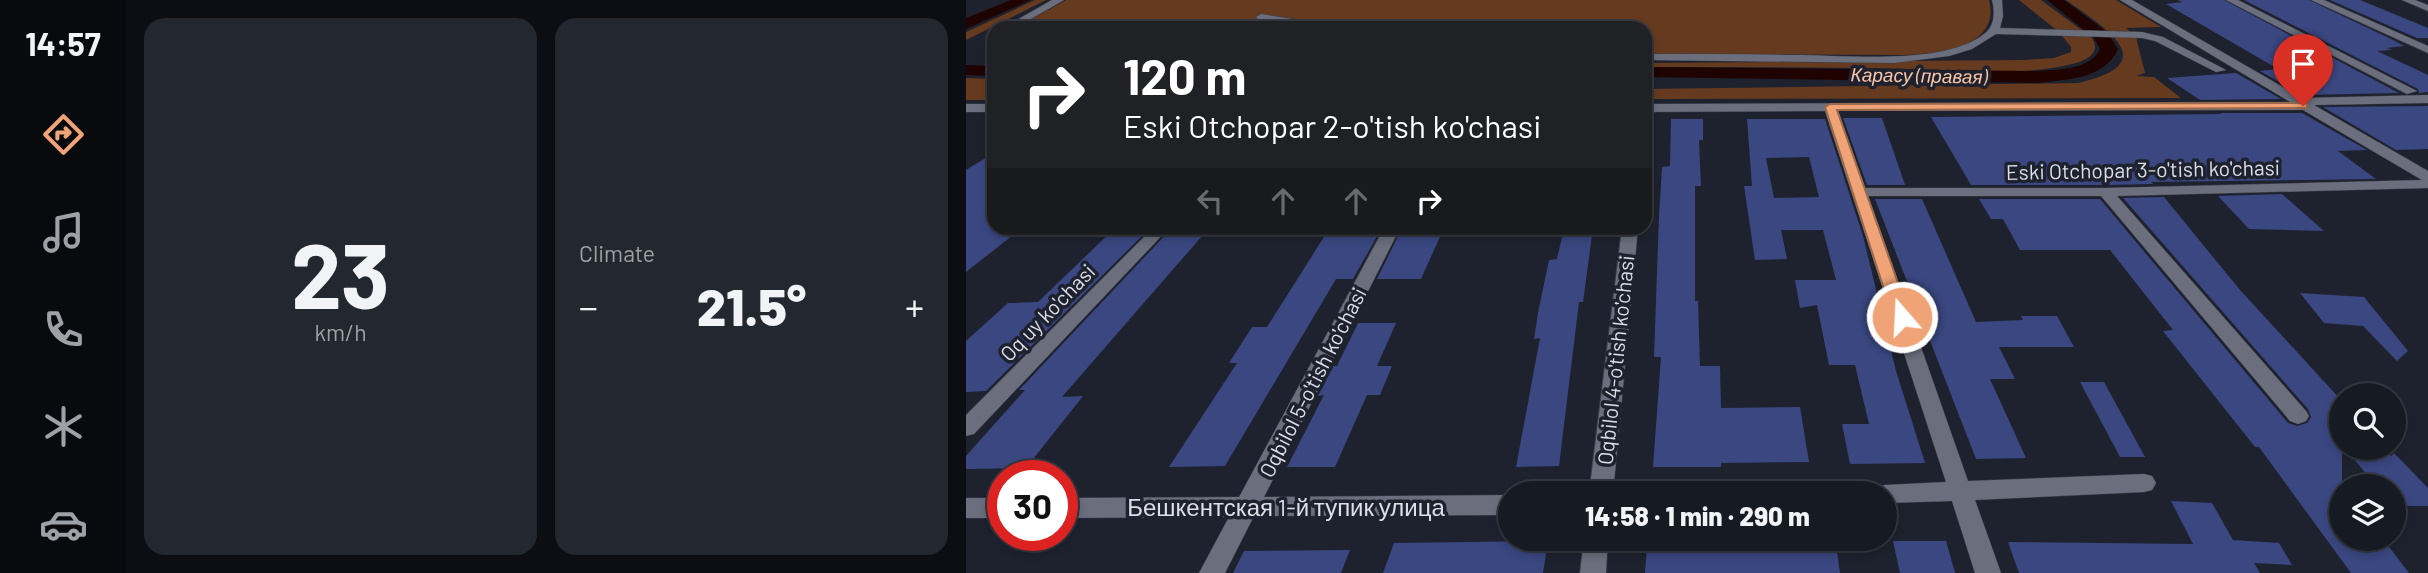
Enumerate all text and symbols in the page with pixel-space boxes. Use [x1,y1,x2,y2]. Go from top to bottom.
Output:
text: 14:57 [25,24,101,62]
pin [2273,34,2333,106]
icon: arrive [2284,45,2322,83]
text: 120 m [1123,46,1246,105]
icon: right [1008,49,1099,140]
water label: Карасу (правая) [1850,62,1989,88]
text: Eski Otchopar 2-o'tish ko'chasi [1123,106,1541,144]
icon: directions [39,110,88,159]
street label: Eski Otchopar 3-o'tish ko'chasi [2006,154,2280,184]
icon: left [1191,182,1229,220]
icon: ahead [1264,182,1302,220]
icon: ahead [1337,182,1375,220]
icon: right [1410,182,1448,220]
icon: music [39,208,88,257]
text: 23 [291,218,390,327]
text: Climate [579,239,655,267]
street label: Oqbilol 4-o'tish ko'chasi [1592,254,1638,466]
street label: Oq uy ko'chasi [995,258,1099,366]
text: 21.5° [697,274,806,336]
position arrow [1865,280,1939,354]
text: − [579,283,598,329]
text: + [905,283,924,329]
street label: Oqbilol 5-o'tish ko'chasi [1253,283,1371,481]
icon: phone [39,305,88,354]
text: km/h [314,318,367,346]
map controls [2329,383,2406,551]
button: search [2329,383,2406,460]
icon: climate [39,402,88,451]
speed limit sign: 30 [987,460,1078,551]
button: layers [2329,474,2406,551]
street label: Бешкентская 1-й тупик улица [1127,492,1445,521]
icon: car [39,500,88,549]
text: 14:58 · 1 min · 290 m [1585,500,1810,531]

